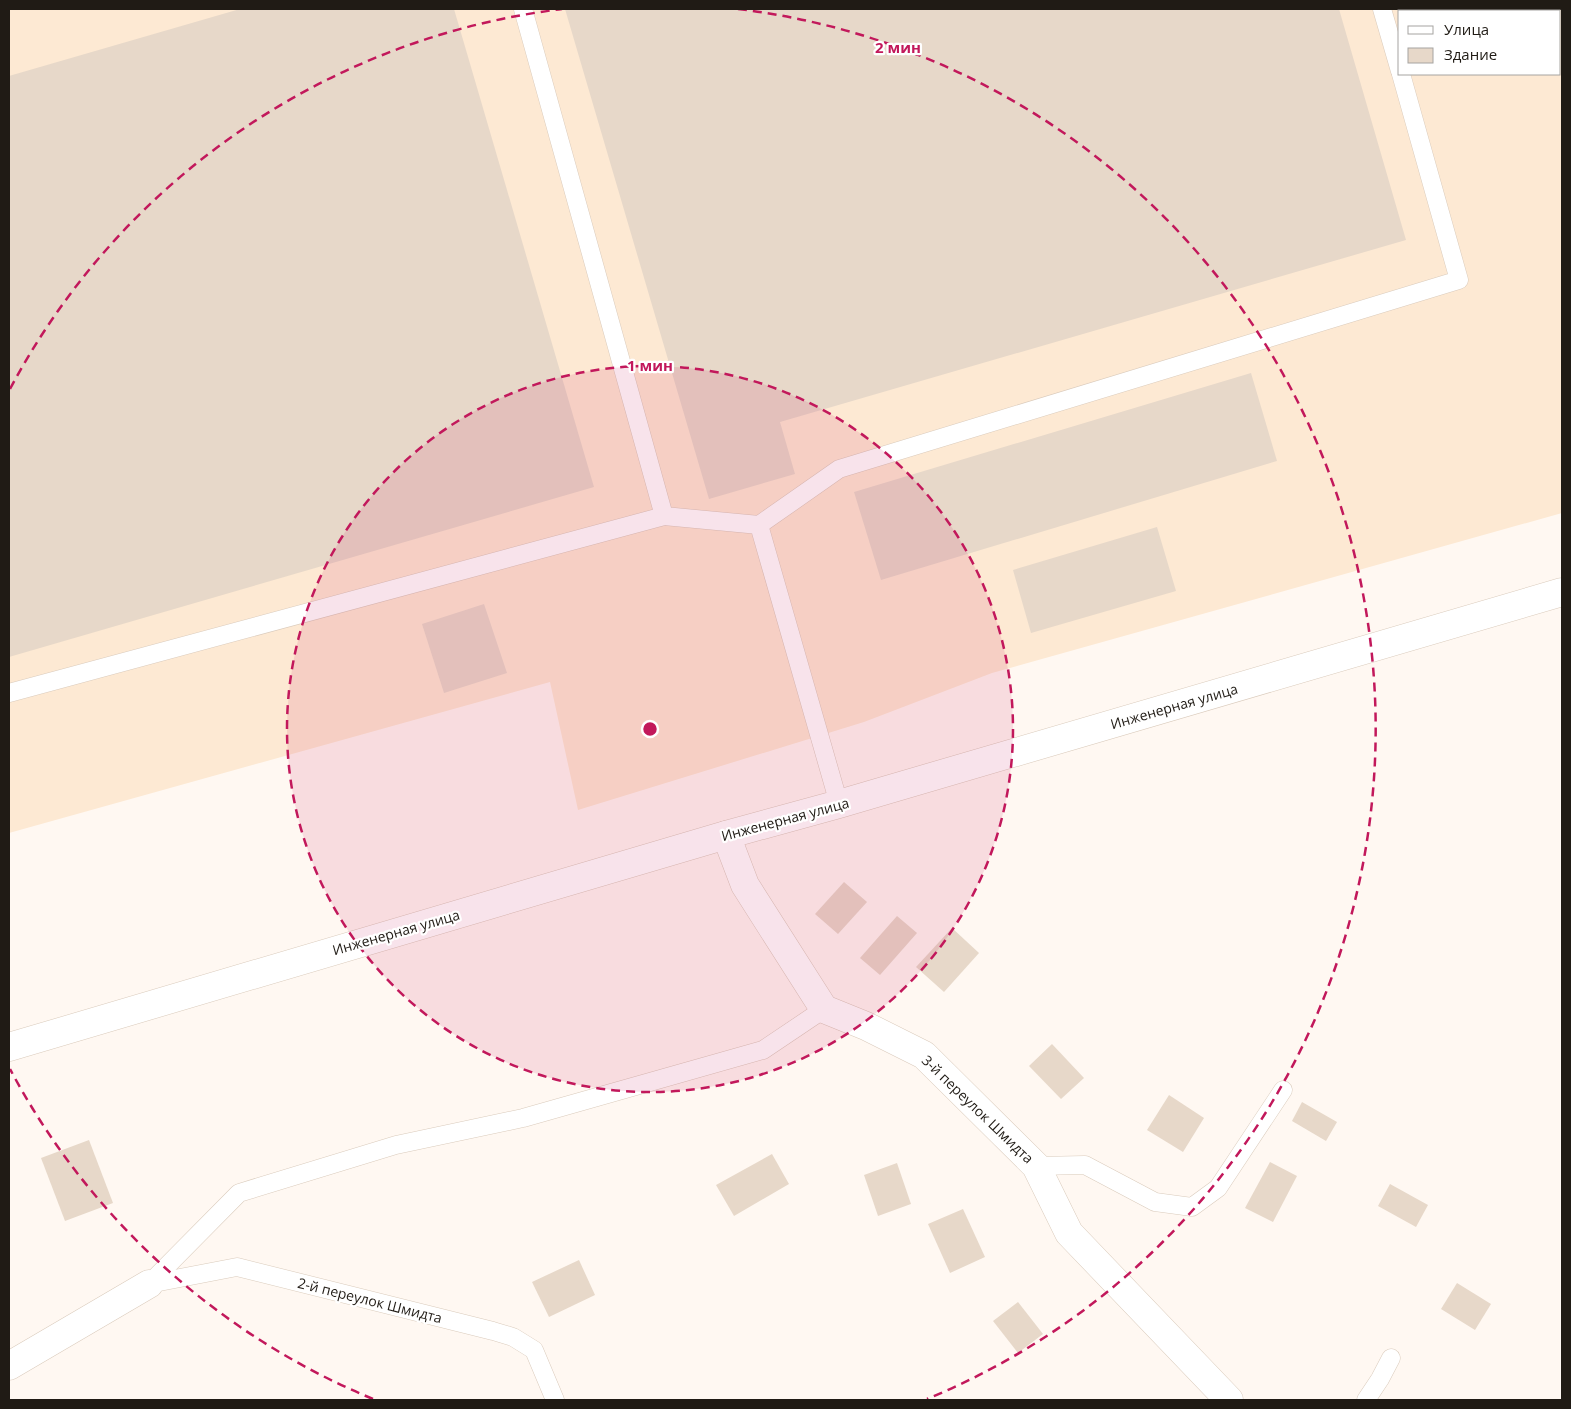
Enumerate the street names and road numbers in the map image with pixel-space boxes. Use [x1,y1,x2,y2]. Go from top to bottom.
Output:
street label: Инженерная улица [1108,679,1240,733]
street label: Инженерная улица [719,793,851,845]
street label: Инженерная улица [330,905,462,959]
street label: 3-й переулок Шмидта [918,1051,1038,1167]
street label: 2-й переулок Шмидта [296,1273,444,1327]

